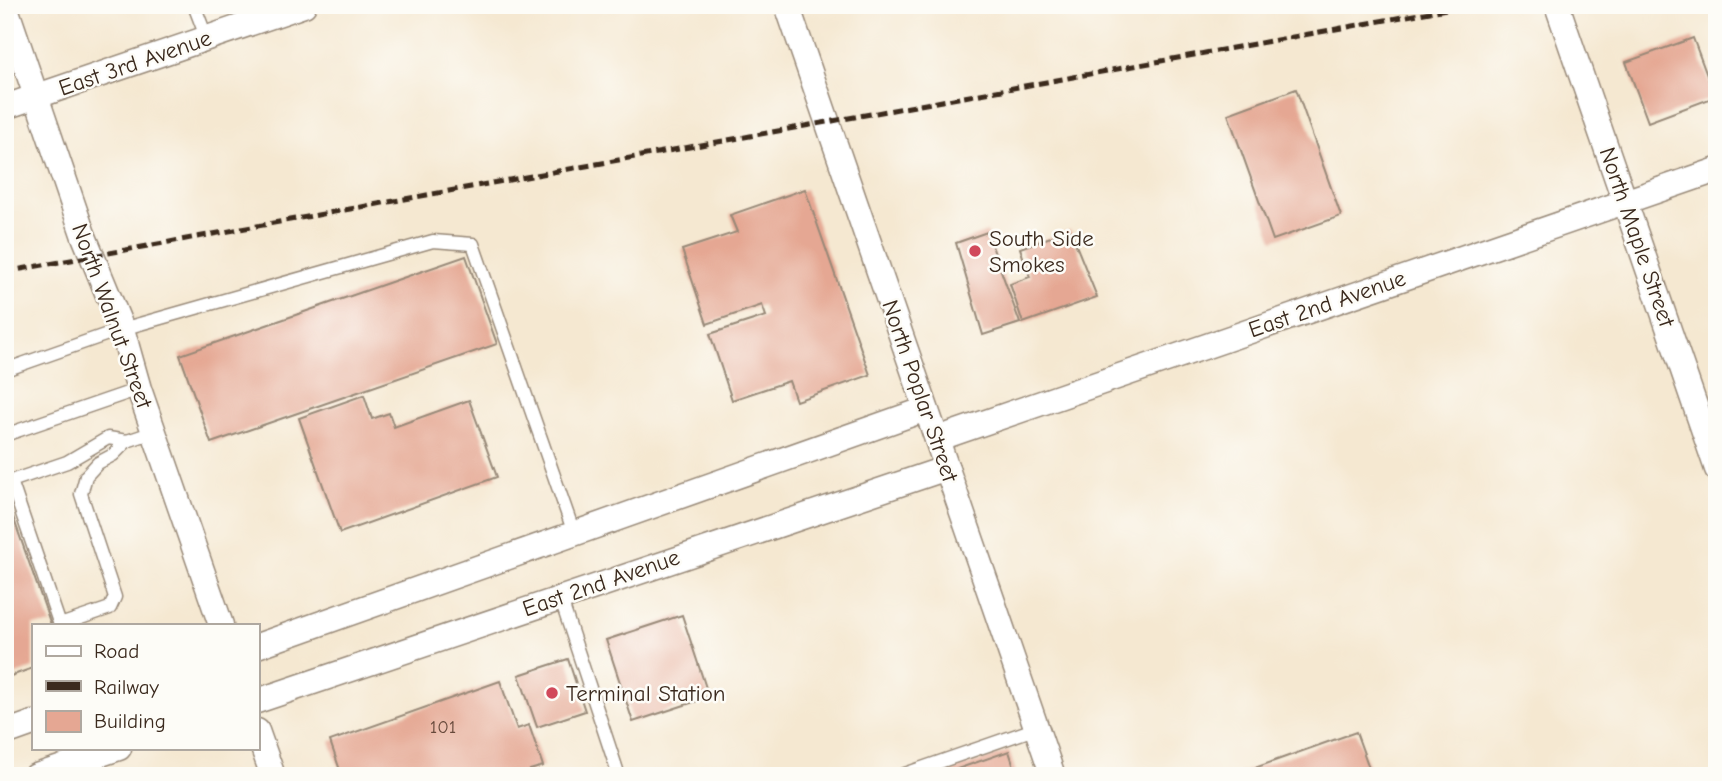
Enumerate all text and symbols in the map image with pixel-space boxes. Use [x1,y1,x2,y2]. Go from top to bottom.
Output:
street label: East 3rd Avenue [55,24,215,102]
street label: North Maple Street [1594,144,1681,332]
street label: North Walnut Street [66,220,158,413]
place label: South Side Smokes [989,225,1094,278]
marker: South Side Smokes [967,243,983,259]
street label: East 2nd Avenue [1245,265,1409,343]
street label: North Poplar Street [876,296,964,487]
street label: East 2nd Avenue [519,544,683,622]
legend [32,624,259,750]
text: Road [94,639,139,663]
text: Railway [94,675,159,699]
place label: Terminal Station [566,680,726,707]
marker: Terminal Station [544,685,560,701]
text: Building [94,709,166,733]
house number: 101 [430,716,456,738]

